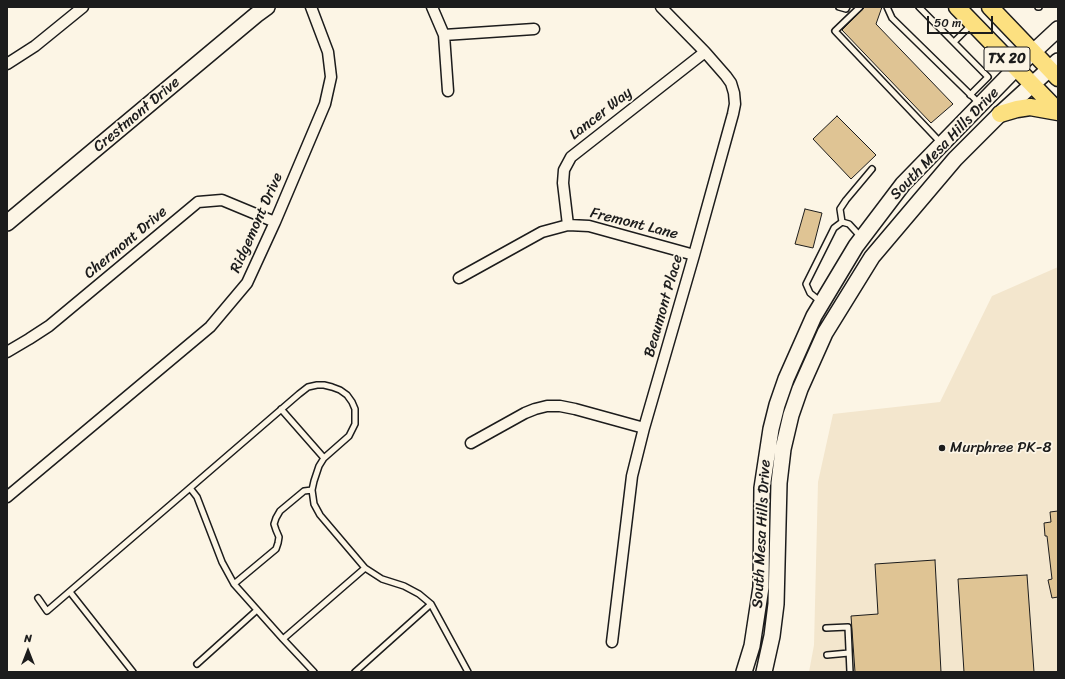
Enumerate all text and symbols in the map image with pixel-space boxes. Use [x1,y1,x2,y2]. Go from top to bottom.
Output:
scale bar [929,8,995,34]
text: 50 m [934,12,961,34]
road number: TX 20 [984,47,1030,71]
street label: Crestmont Drive [90,74,184,156]
street label: Lancer Way [566,84,636,144]
street label: South Mesa Hills Drive [887,84,1003,204]
street label: Ridgemont Drive [227,170,287,276]
street label: Chermont Drive [81,203,171,283]
street label: Fremont Lane [588,204,680,244]
street label: Beaumont Place [641,253,687,359]
place label: Murphree PK-8 [950,439,1051,457]
marker: Murphree PK-8 [937,443,947,453]
street label: South Mesa Hills Drive [749,459,775,609]
text: N [24,629,32,648]
north arrow [8,631,48,671]

